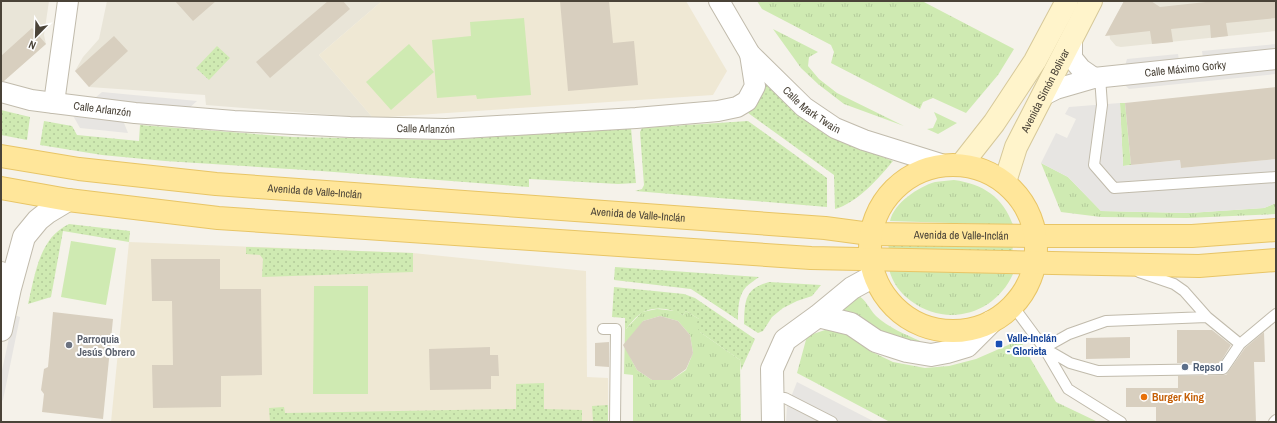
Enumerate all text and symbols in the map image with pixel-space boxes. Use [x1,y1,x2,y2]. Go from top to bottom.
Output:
north arrow [16,16,56,56]
text: N [26,37,38,53]
street label: Avenida Simón Bolivar [1017,46,1072,136]
street label: Calle Máximo Gorky [1144,57,1227,80]
street label: Calle Mark Twain [780,83,843,137]
street label: Calle Arlanzón [73,98,132,119]
street label: Calle Arlanzón [396,121,455,136]
street label: Avenida de Valle-Inclán [266,181,363,202]
street label: Avenida de Valle-Inclán [589,204,686,225]
street label: Avenida de Valle-Inclán [913,228,1009,243]
place label: Valle-Inclán - Glorieta [1007,331,1057,358]
place label: Parroquia Jesús Obrero [77,332,136,359]
marker: Valle-Inclán - Glorieta [994,339,1004,349]
marker: Parroquia Jesús Obrero [64,340,74,350]
place label: Repsol [1193,360,1223,374]
marker: Repsol [1180,362,1190,372]
place label: Burger King [1152,390,1205,404]
marker: Burger King [1139,392,1149,402]

